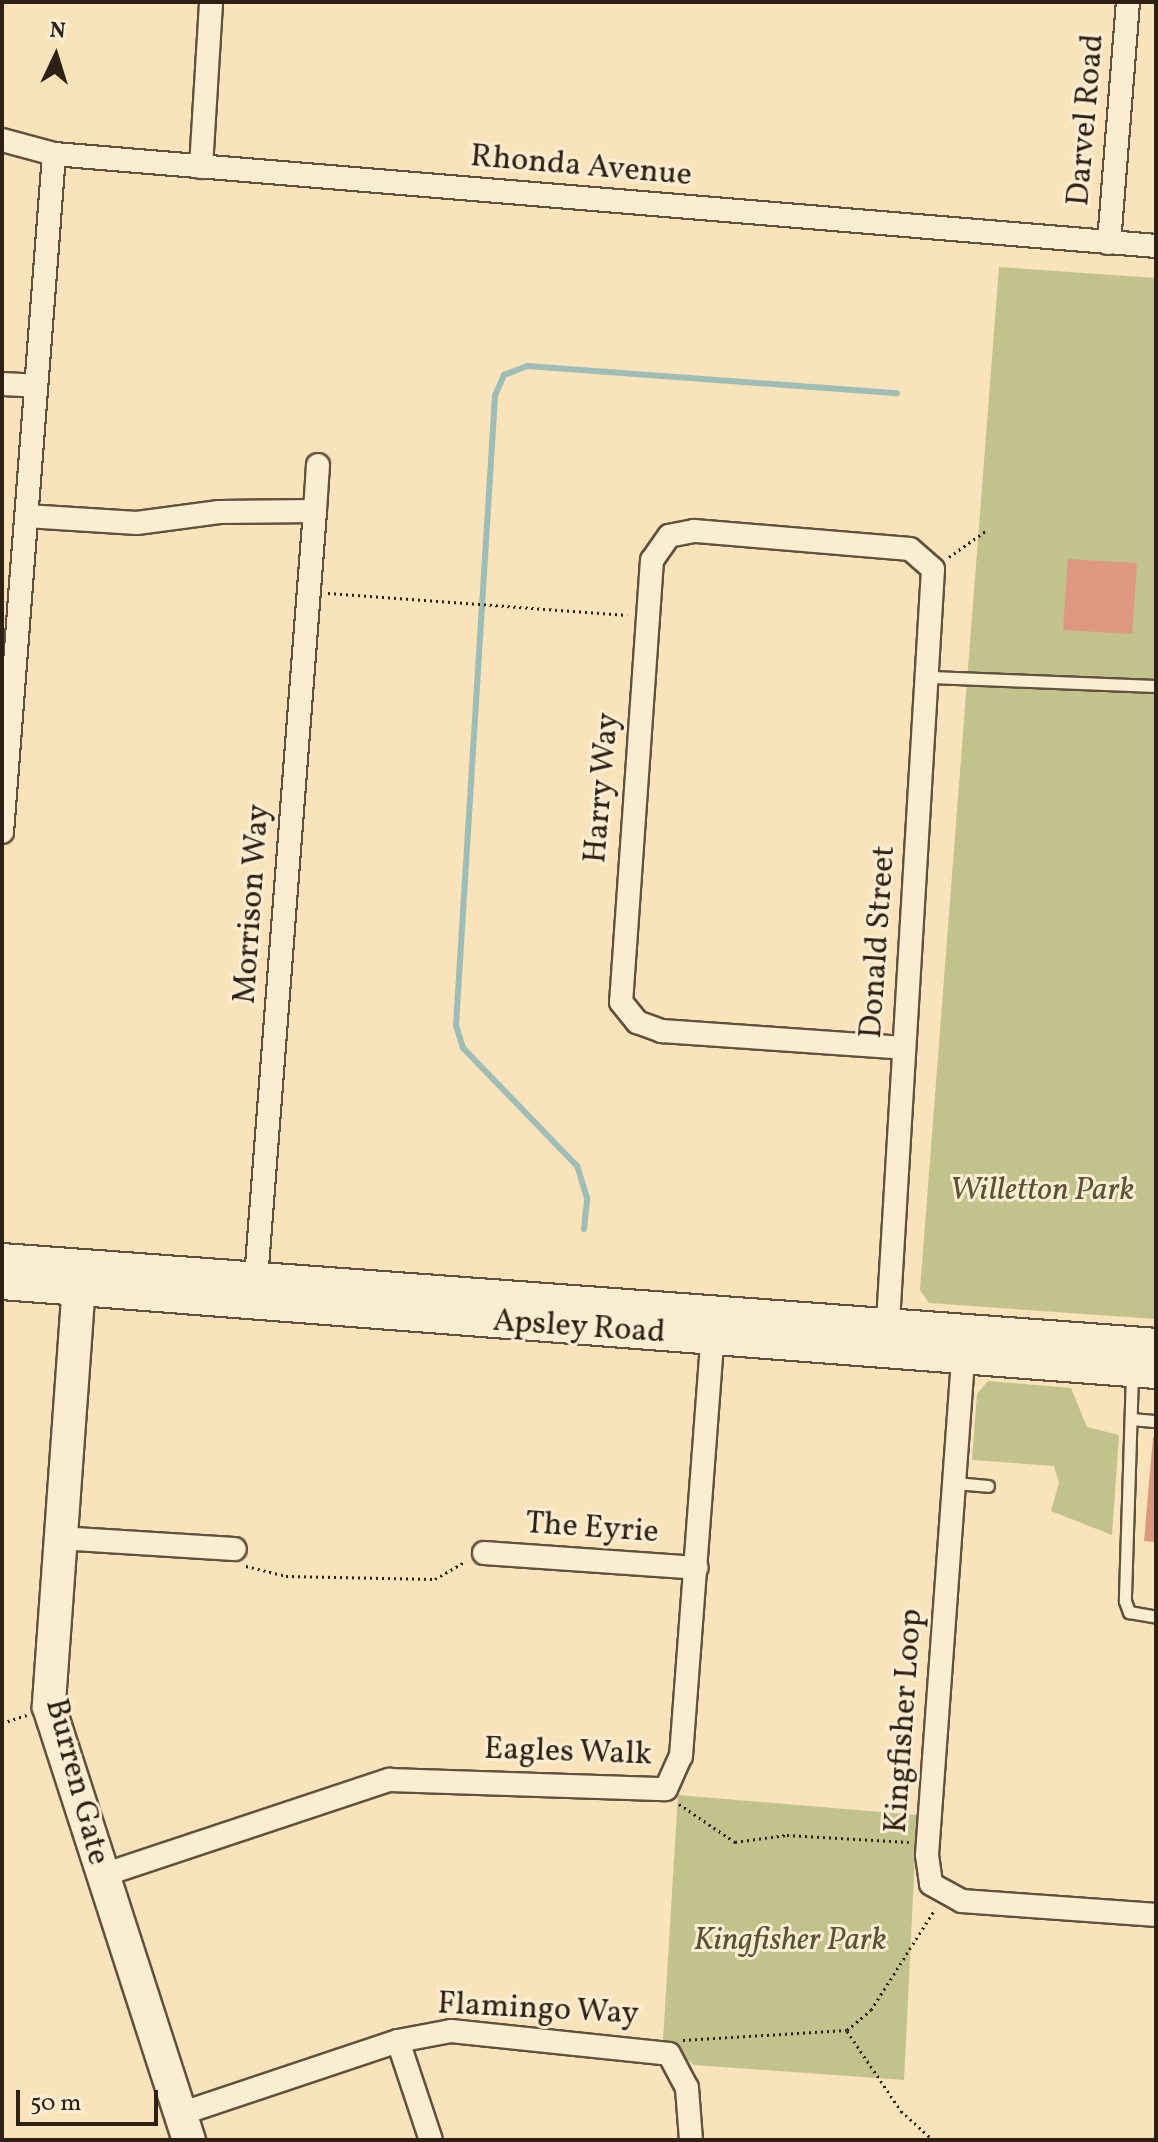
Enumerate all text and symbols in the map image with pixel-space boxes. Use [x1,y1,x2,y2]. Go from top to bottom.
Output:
north arrow [16,16,96,96]
text: N [49,16,67,48]
street label: Darvel Road [1060,32,1114,208]
street label: Rhonda Avenue [469,138,693,196]
street label: Harry Way [577,710,629,866]
street label: Morrison Way [227,802,279,1006]
street label: Donald Street [853,844,905,1040]
park label: Willetton Park [950,1172,1134,1210]
street label: Apsley Road [491,1303,667,1353]
street label: The Eyrie [524,1505,660,1553]
street label: Kingfisher Loop [878,1607,932,1835]
street label: Burren Gate [35,1695,117,1869]
street label: Eagles Walk [483,1731,653,1775]
park label: Kingfisher Park [693,1922,887,1960]
street label: Flamingo Way [436,1986,640,2034]
scale bar [20,2074,162,2124]
text: 50 m [30,2087,82,2121]

